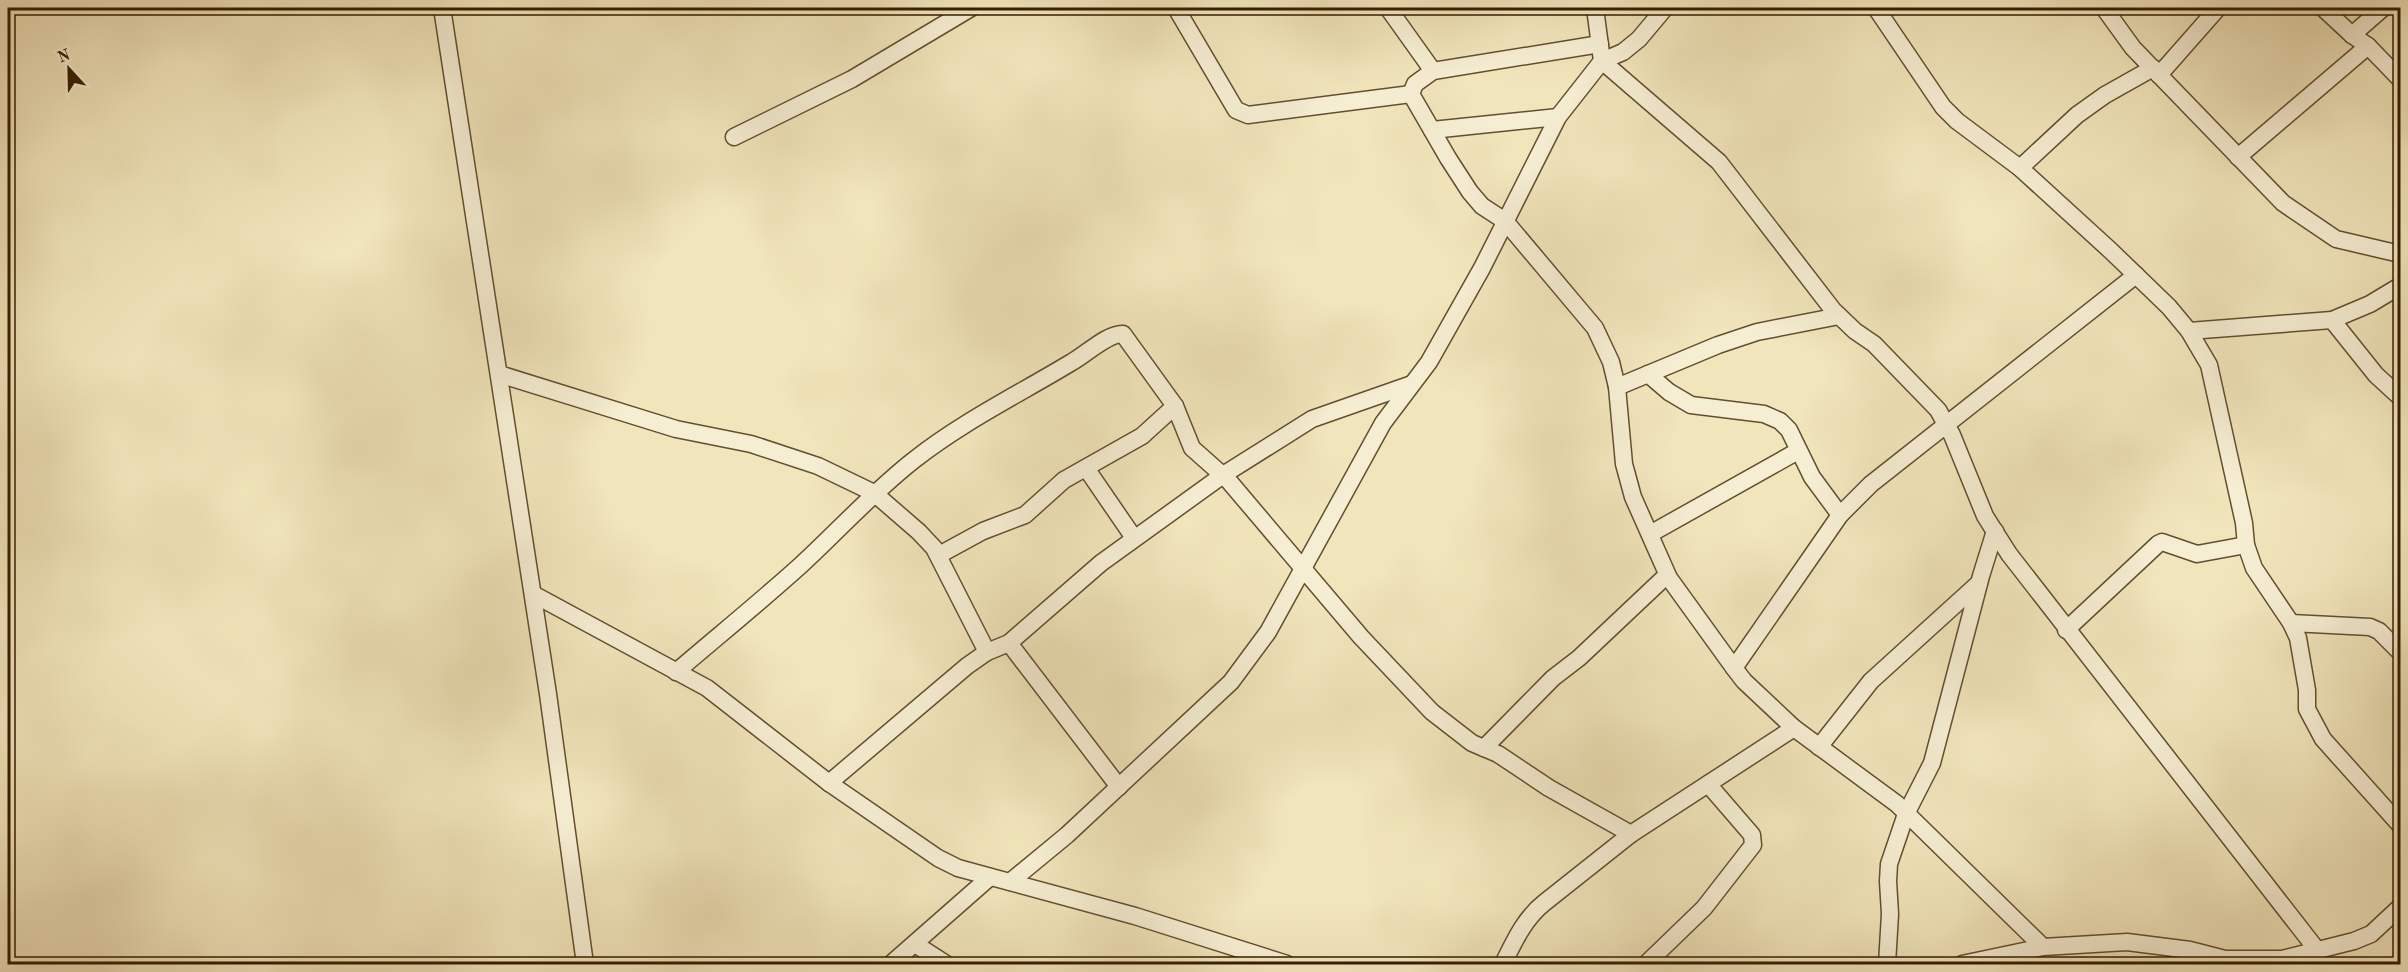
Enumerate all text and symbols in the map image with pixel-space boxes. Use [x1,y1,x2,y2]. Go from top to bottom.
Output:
north arrow [39,39,99,99]
text: N [55,47,74,67]

